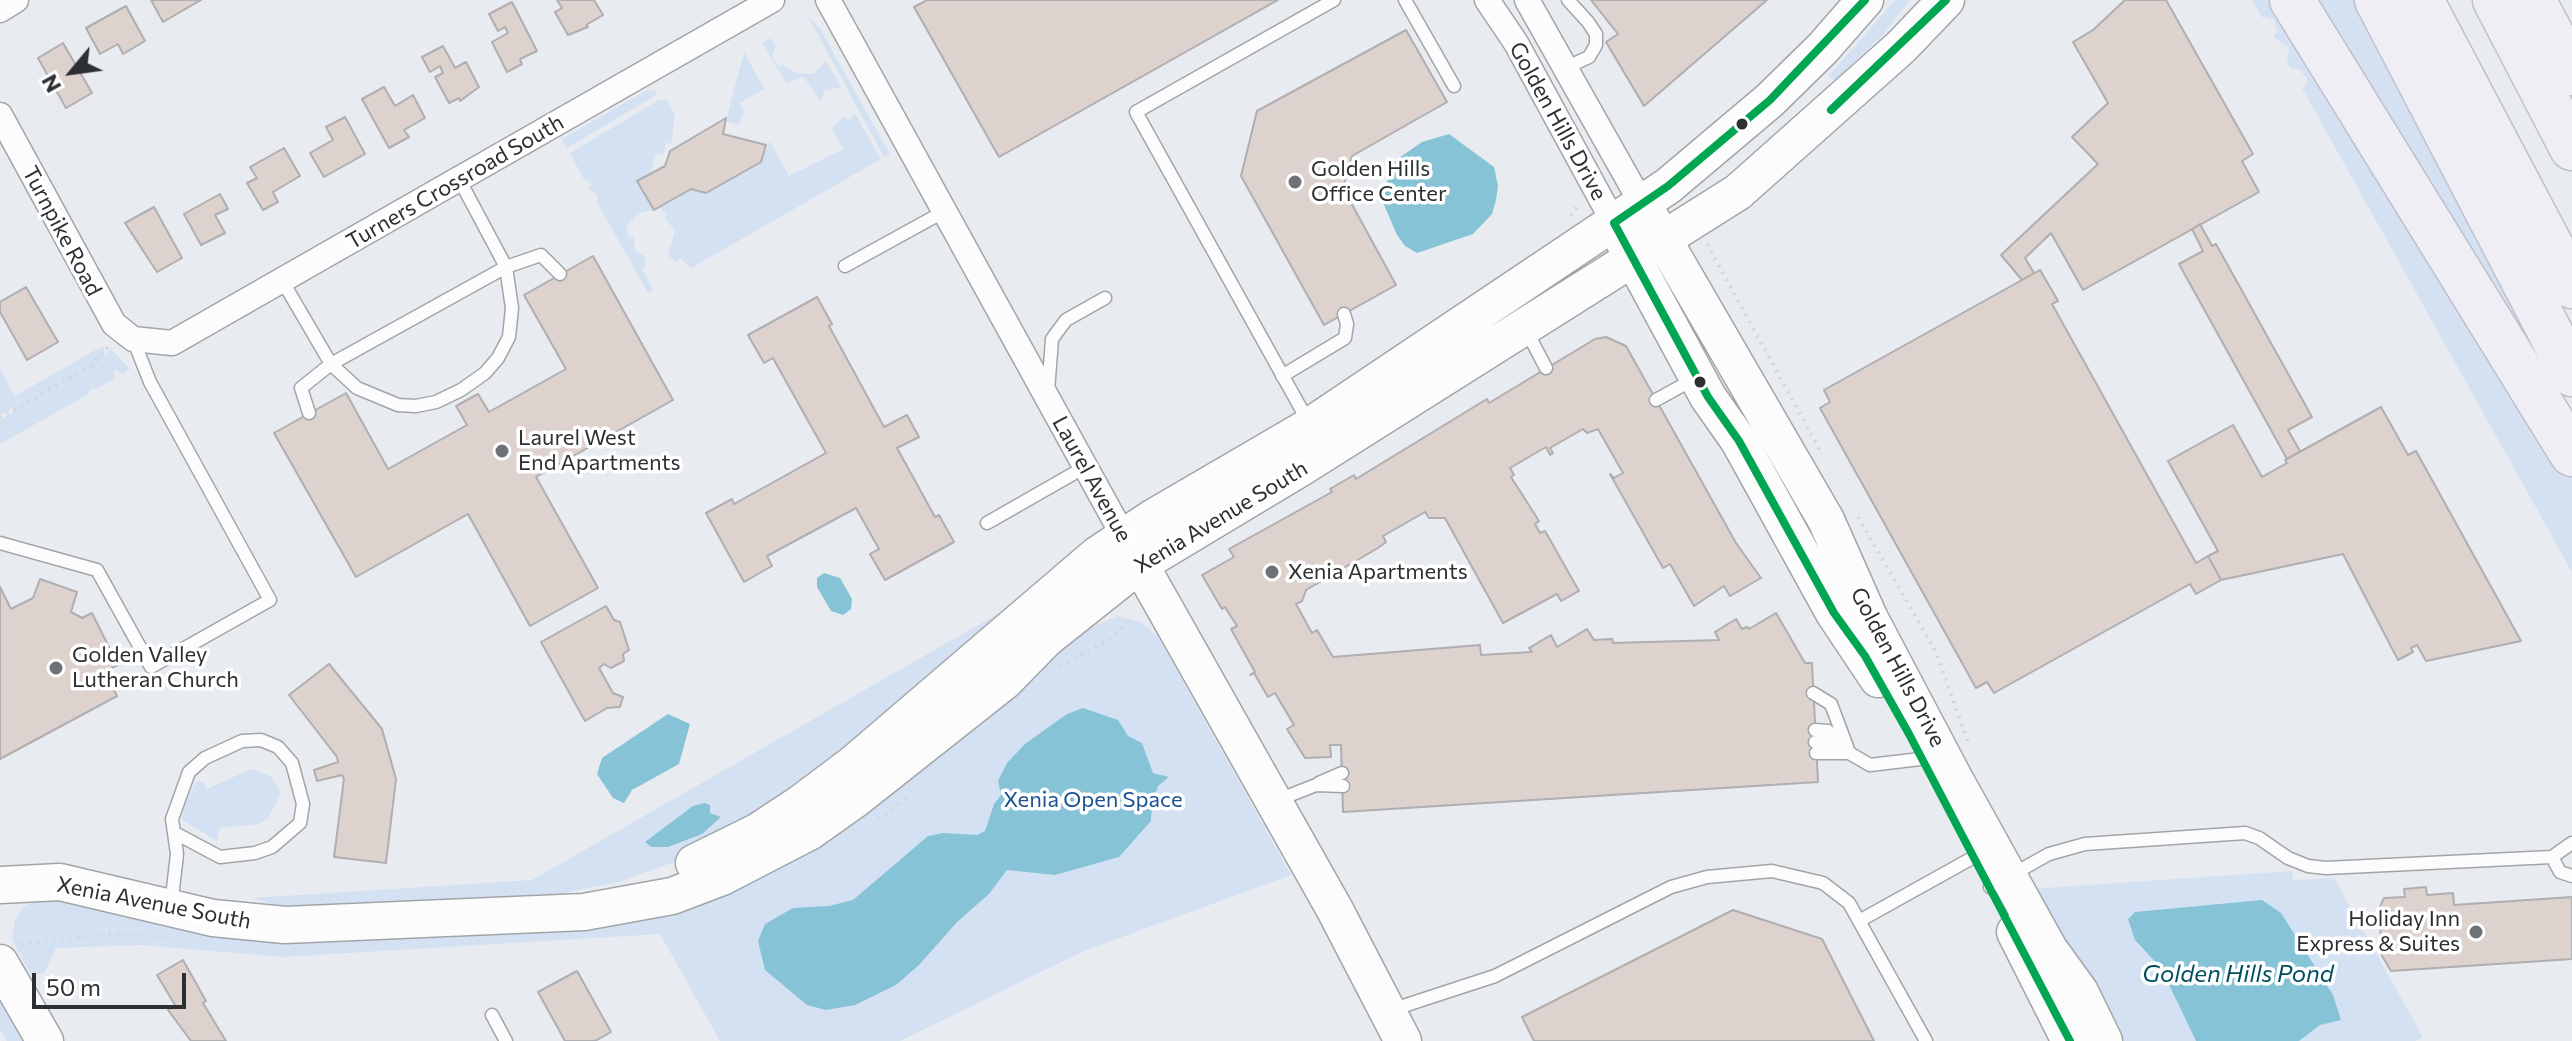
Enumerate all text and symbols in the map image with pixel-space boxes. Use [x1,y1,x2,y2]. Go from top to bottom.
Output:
north arrow [32,32,112,112]
street label: Golden Hills Drive [1504,37,1612,205]
text: N [35,70,66,98]
street label: Turners Crossroad South [342,109,568,255]
unlabelled marker [1734,116,1750,132]
place label: Golden Hills Office Center [1311,156,1447,208]
street label: Turnpike Road [17,162,107,300]
marker: Golden Hills Office Center [1286,173,1304,191]
unlabelled marker [1692,374,1708,390]
street label: Laurel Avenue [1047,412,1137,546]
place label: Laurel West End Apartments [518,425,681,476]
marker: Laurel West End Apartments [493,442,511,460]
street label: Xenia Avenue South [1130,455,1312,579]
place label: Xenia Apartments [1288,559,1468,585]
marker: Xenia Apartments [1263,563,1281,581]
street label: Golden Hills Drive [1845,583,1951,751]
place label: Golden Valley Lutheran Church [72,642,239,694]
marker: Golden Valley Lutheran Church [47,659,65,677]
park label: Xenia Open Space [1003,787,1183,813]
street label: Xenia Avenue South [55,871,253,935]
place label: Holiday Inn Express & Suites [2296,906,2460,958]
marker: Holiday Inn Express & Suites [2467,923,2485,941]
scale bar [36,957,190,1007]
water label: Golden Hills Pond [2142,960,2334,988]
text: 50 m [46,972,101,1001]

